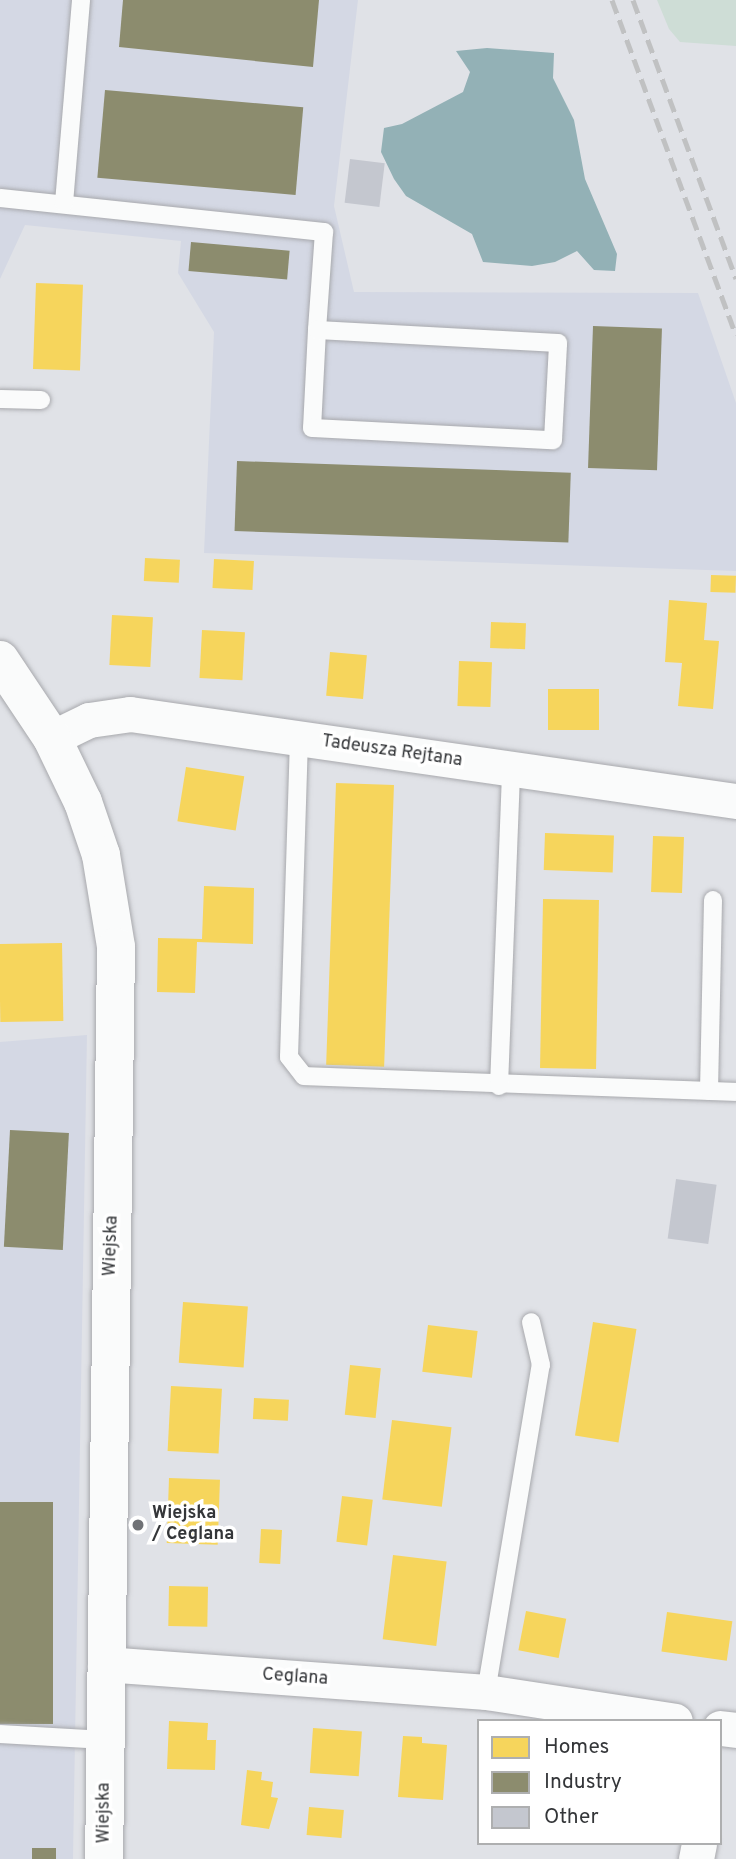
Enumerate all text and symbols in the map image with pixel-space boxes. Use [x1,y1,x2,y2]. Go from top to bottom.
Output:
street label: Tadeusza Rejtana [320,731,464,773]
street label: Wiejska [100,1215,124,1277]
place label: Wiejska / Ceglana [152,1504,234,1546]
marker: Wiejska / Ceglana [130,1517,146,1533]
street label: Ceglana [261,1665,329,1691]
legend [477,1719,722,1845]
text: Homes [544,1734,609,1761]
text: Industry [544,1769,622,1796]
street label: Wiejska [94,1783,116,1843]
text: Other [544,1804,599,1831]

